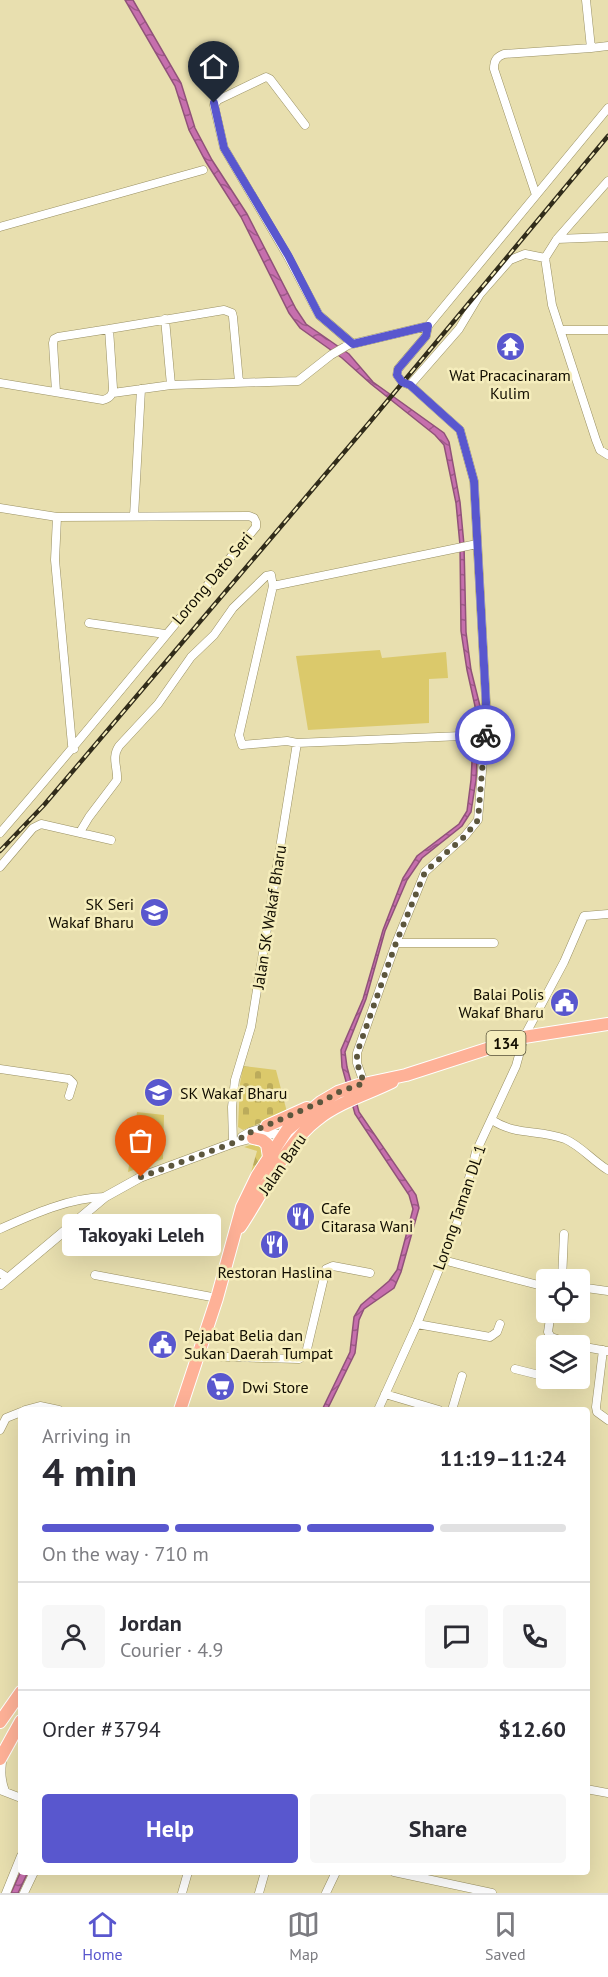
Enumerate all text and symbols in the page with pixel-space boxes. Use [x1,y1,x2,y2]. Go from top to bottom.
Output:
pin [188,41,239,103]
icon: home [197,50,230,83]
temple icon: Wat Pracacinaram Kulim [494,331,526,363]
place label: Wat Pracacinaram Kulim [449,365,571,403]
street label: Lorong Dato Seri [168,528,256,628]
courier [455,705,515,765]
icon: bike [469,719,502,752]
street label: Jalan SK Wakaf Bharu [248,844,290,991]
place label: SK Seri Wakaf Bharu [48,894,134,932]
school or university icon: SK Seri Wakaf Bharu [139,897,171,929]
place label: Balai Polis Wakaf Bharu [458,984,544,1022]
public building icon: Balai Polis Wakaf Bharu [549,987,581,1019]
road number: 134 [486,1031,526,1055]
school or university icon: SK Wakaf Bharu [143,1077,175,1109]
place label: SK Wakaf Bharu [180,1083,287,1103]
pin [115,1115,166,1177]
icon: bag [124,1124,157,1157]
street label: Jalan Baru [253,1130,310,1199]
street label: Lorong Taman DL 1 [428,1142,490,1272]
place label: Cafe Citarasa Wani [321,1198,413,1236]
restaurant icon: Cafe Citarasa Wani [284,1201,316,1233]
callout: Takoyaki Leleh [62,1213,220,1255]
text: Takoyaki Leleh [79,1222,204,1248]
restaurant icon: Restoran Haslina [259,1228,291,1260]
place label: Restoran Haslina [218,1262,332,1282]
map controls [536,1269,590,1389]
button: locate [536,1269,590,1323]
place label: Pejabat Belia dan Sukan Daerah Tumpat [184,1325,334,1363]
public building icon: Pejabat Belia dan Sukan Daerah Tumpat [147,1328,179,1360]
button: layers [536,1335,590,1389]
supermarket icon: Dwi Store [205,1371,237,1403]
place label: Dwi Store [242,1377,309,1397]
text: Arriving in [42,1423,131,1449]
text: 11:19–11:24 [440,1444,566,1472]
text: 4 min [42,1446,137,1497]
text: On the way · 710 m [42,1541,209,1567]
button: person [42,1605,105,1668]
button: chat [425,1605,488,1668]
button: phone [503,1605,566,1668]
text: Jordan [120,1609,182,1637]
text: Courier · 4.9 [120,1637,223,1663]
text: Order #3794 [42,1715,161,1743]
text: $12.60 [498,1715,566,1743]
button: Help [42,1794,298,1863]
button: Share [310,1794,566,1863]
tab: Home [82,1908,123,1964]
tab: Map [287,1908,320,1964]
tab: Saved [485,1908,526,1964]

